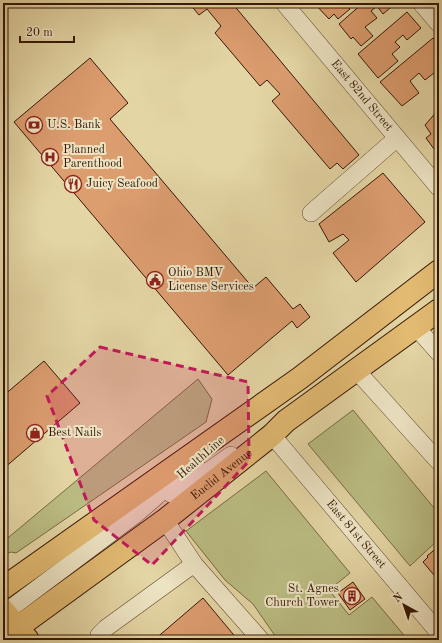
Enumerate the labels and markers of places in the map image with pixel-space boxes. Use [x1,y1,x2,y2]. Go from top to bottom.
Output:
bank icon: U.S. Bank [24,115,44,135]
place label: U.S. Bank [47,119,101,131]
place label: Planned Parenthood [63,144,122,170]
hospital icon: Planned Parenthood [40,147,60,167]
restaurant icon: Juicy Seafood [63,174,83,194]
place label: Juicy Seafood [86,178,158,190]
place label: Ohio BMV License Services [168,267,254,293]
public building icon: Ohio BMV License Services [145,270,165,290]
shop icon: Best Nails [25,423,45,443]
place label: Best Nails [48,427,101,439]
place label: St. Agnes Church Tower [265,583,339,609]
building icon: St. Agnes Church Tower [342,586,362,606]

